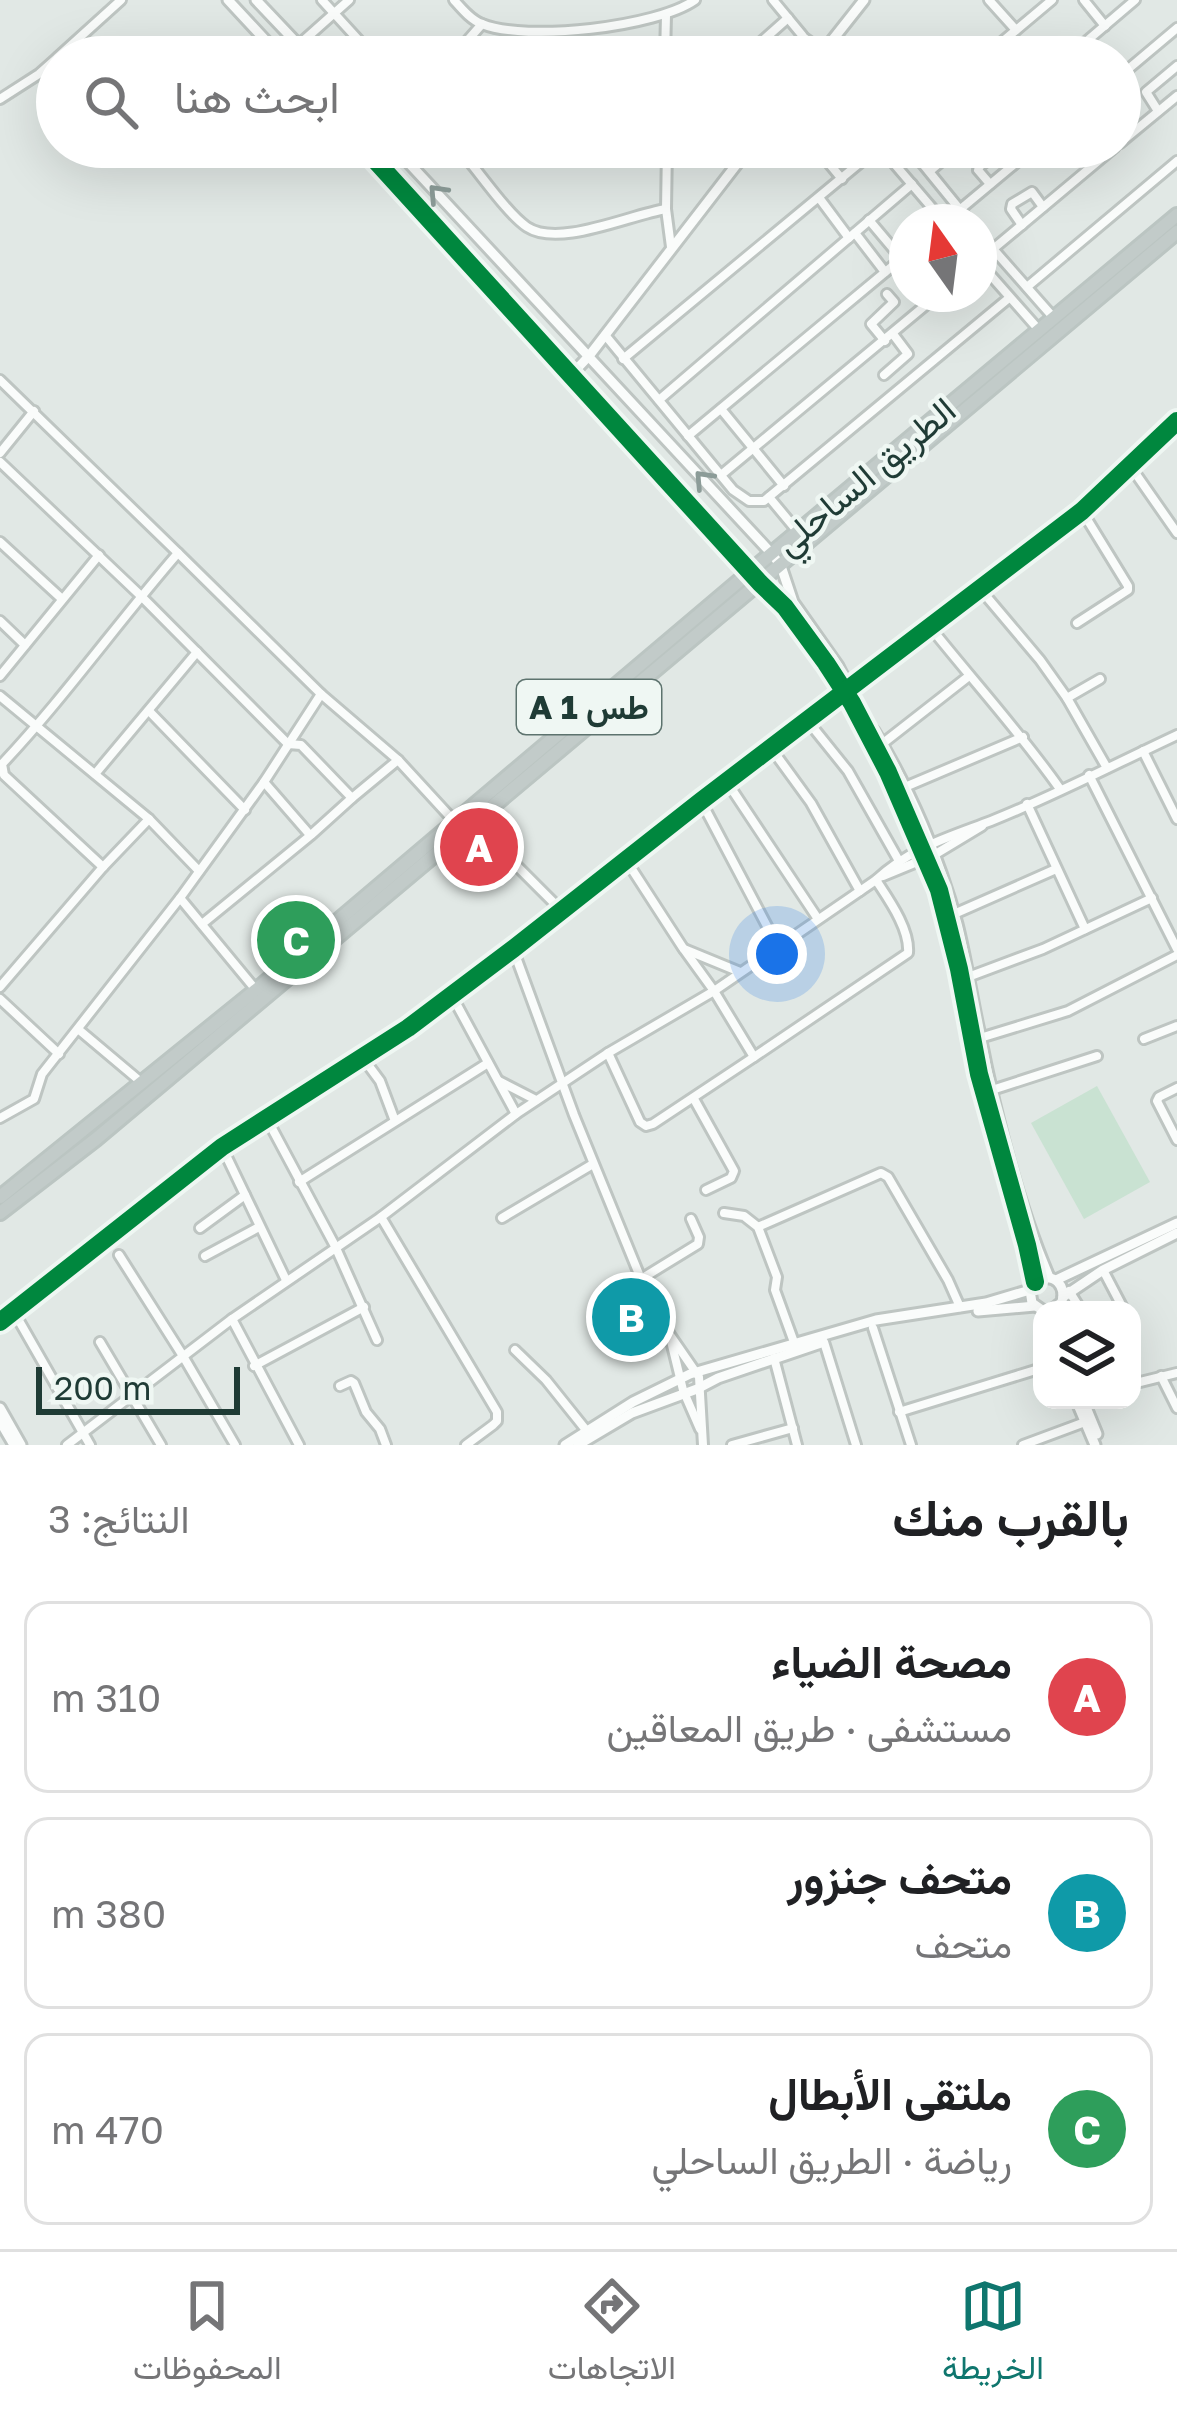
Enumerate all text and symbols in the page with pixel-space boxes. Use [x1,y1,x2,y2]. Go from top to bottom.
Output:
search box [36,36,1141,168]
icon: search [78,69,144,135]
text: ابحث هنا [174,69,340,123]
one-way arrow [430,185,452,207]
north arrow [889,204,997,312]
street label: الطريق الساحلي [766,388,969,570]
one-way arrow [695,471,717,492]
road number: A 1 طس [517,680,661,734]
pin: A [440,802,518,892]
pin: C [257,895,335,985]
your location [747,924,807,984]
pin: B [592,1272,670,1362]
map controls [1033,1301,1141,1409]
button: layers [1033,1301,1141,1409]
scale bar [36,1361,240,1414]
text: 200 m [54,1368,152,1407]
text: بالقرب منك [892,1486,1129,1547]
text: النتائج: 3 [48,1495,190,1542]
text: مصحة الضياء [771,1634,1012,1688]
text: 310 m [51,1674,161,1721]
text: A [1073,1674,1101,1721]
text: مستشفى · طريق المعاقين [606,1704,1012,1751]
text: متحف جنزور [787,1850,1012,1904]
text: 380 m [51,1890,166,1937]
text: B [1073,1890,1101,1937]
text: متحف [914,1920,1012,1967]
text: ملتقى الأبطال [768,2066,1012,2120]
text: 470 m [51,2106,164,2153]
text: C [1073,2106,1101,2153]
text: رياضة · الطريق الساحلي [651,2136,1012,2183]
tab: المحفوظات [133,2273,282,2397]
tab: الاتجاهات [548,2273,676,2397]
tab: الخريطة [942,2273,1044,2397]

